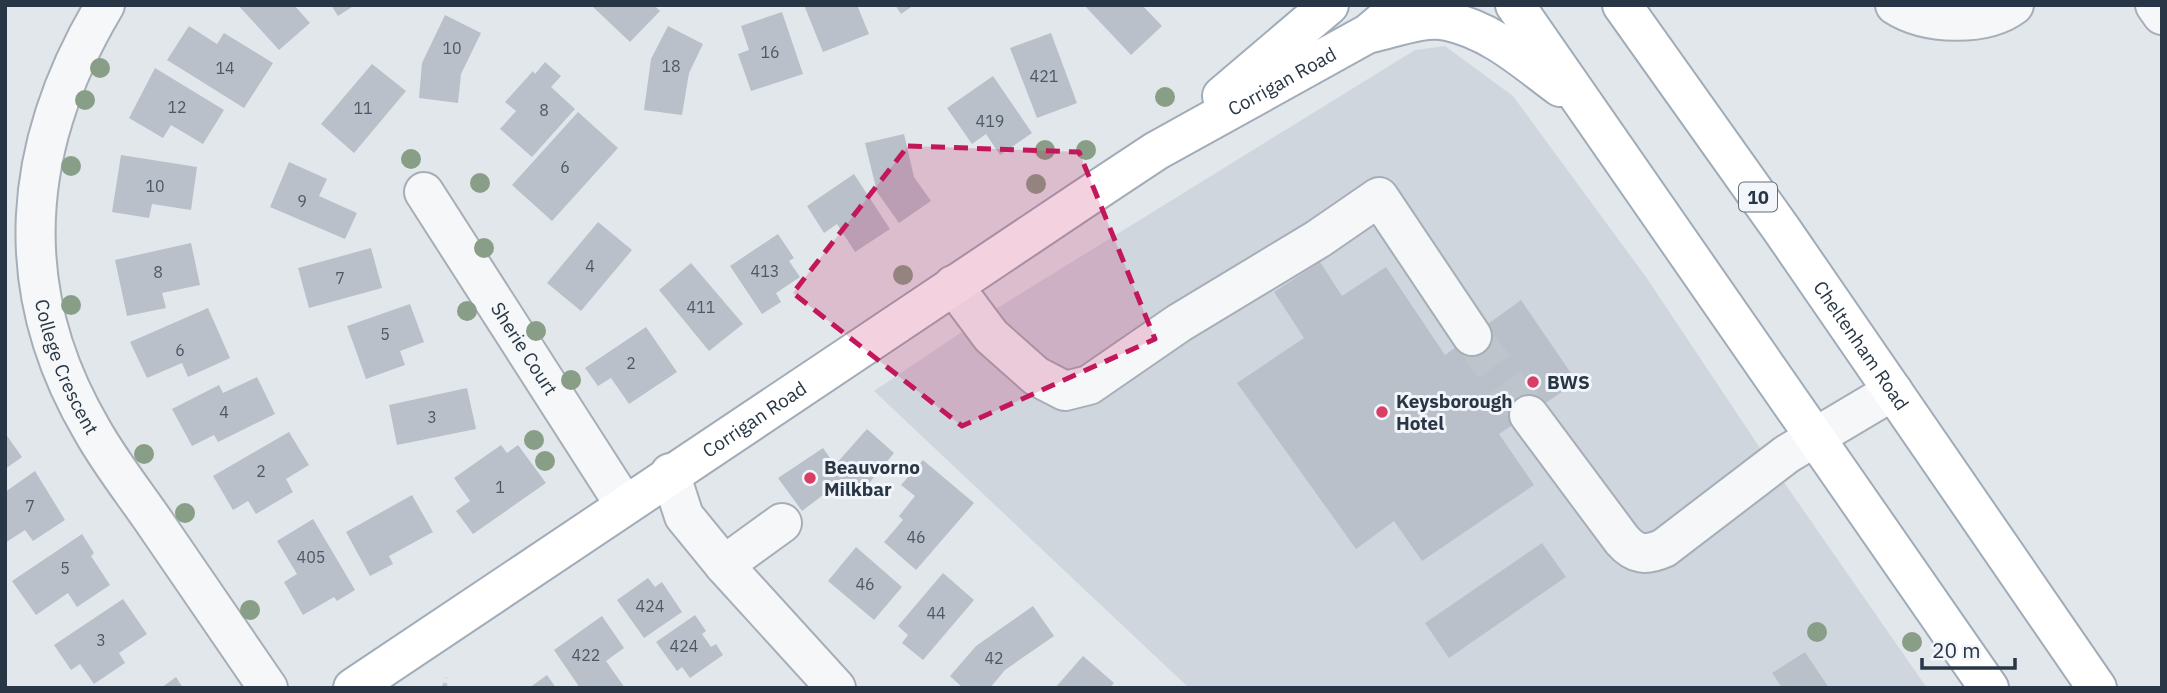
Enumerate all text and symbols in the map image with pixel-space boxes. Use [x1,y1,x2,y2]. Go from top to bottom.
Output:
house number: 10 [442,38,462,58]
house number: 16 [760,42,780,62]
street label: Corrigan Road [1224,42,1340,121]
house number: 18 [661,56,681,76]
house number: 14 [215,58,235,78]
house number: 421 [1030,66,1058,86]
house number: 12 [167,97,187,117]
house number: 11 [353,98,373,118]
house number: 8 [539,100,549,120]
house number: 419 [976,111,1004,131]
house number: 6 [560,157,570,177]
house number: 10 [145,176,165,196]
road number: 10 [1739,182,1777,212]
house number: 9 [297,191,307,211]
house number: 4 [585,256,595,276]
house number: 413 [751,261,779,281]
house number: 8 [153,262,163,282]
house number: 7 [335,268,345,288]
street label: Cheltenham Road [1808,276,1914,415]
street label: College Crescent [30,297,104,439]
house number: 411 [687,297,715,317]
street label: Sherie Court [486,298,563,400]
house number: 5 [380,324,390,344]
house number: 6 [175,340,185,360]
house number: 2 [626,353,636,373]
place label: BWS [1547,370,1590,394]
marker: BWS [1525,374,1541,390]
street label: Corrigan Road [698,376,811,463]
place label: Keysborough Hotel [1396,389,1513,435]
house number: 4 [219,402,229,422]
marker: Keysborough Hotel [1374,404,1390,420]
house number: 3 [427,407,437,427]
place label: Beauvorno Milkbar [824,455,920,501]
house number: 2 [256,461,266,481]
marker: Beauvorno Milkbar [802,470,818,486]
house number: 1 [495,477,505,497]
house number: 7 [25,496,35,516]
house number: 46 [906,527,926,547]
house number: 405 [297,547,325,567]
house number: 5 [60,558,70,578]
house number: 46 [855,574,875,594]
house number: 424 [636,596,664,616]
house number: 44 [926,603,946,623]
scale bar [1922,626,2015,670]
house number: 3 [96,630,106,650]
house number: 424 [670,636,698,656]
text: 20 m [1932,636,1981,664]
house number: 422 [572,645,600,665]
house number: 42 [984,648,1004,668]

